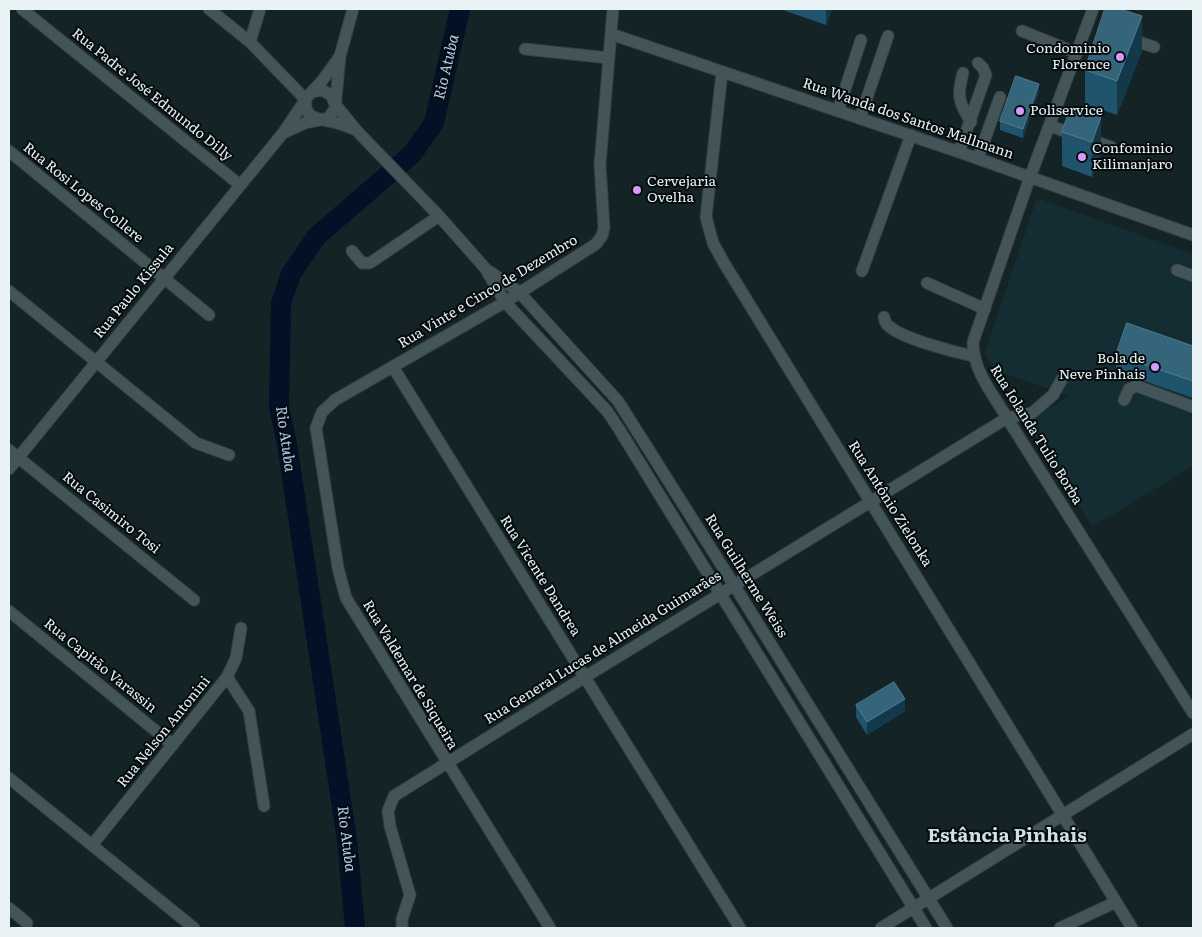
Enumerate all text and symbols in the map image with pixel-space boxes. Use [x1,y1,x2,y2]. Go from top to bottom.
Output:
street label: Rua Padre José Edmundo Dilly [68,25,236,165]
water label: Rio Atuba [431,33,463,101]
place label: Condominio Florence [1026,41,1110,74]
marker: Condominio Florence [1114,51,1126,63]
street label: Rua Wanda dos Santos Mallmann [800,75,1016,163]
place label: Poliservice [1030,103,1103,119]
marker: Poliservice [1014,105,1026,117]
street label: Rua Rosi Lopes Collere [19,139,147,247]
place label: Confominio Kilimanjaro [1092,141,1173,174]
marker: Confominio Kilimanjaro [1076,151,1088,163]
place label: Cervejaria Ovelha [647,174,716,206]
marker: Cervejaria Ovelha [631,184,643,196]
street label: Rua Vinte e Cinco de Dezembro [395,232,581,352]
street label: Rua Paulo Kissula [90,240,178,342]
place label: Bola de Neve Pinhais [1059,351,1145,384]
marker: Bola de Neve Pinhais [1149,361,1161,373]
street label: Rua Iolanda Tulio Borba [986,362,1086,508]
water label: Rio Atuba [271,405,299,473]
street label: Rua Antônio Zielonka [844,438,936,570]
street label: Rua Casimiro Tosi [59,468,163,558]
street label: Rua Guilherme Weiss [701,511,791,641]
street label: Rua Vicente Dandrea [496,513,584,639]
street label: Rua General Lucas de Almeida Guimarães [482,568,724,728]
street label: Rua Valdemar de Siqueira [359,597,461,753]
street label: Rua Capitão Varassin [40,615,160,717]
street label: Rua Nelson Antonini [114,673,214,791]
water label: Rio Atuba [333,805,359,873]
district label: Estância Pinhais [927,825,1087,847]

